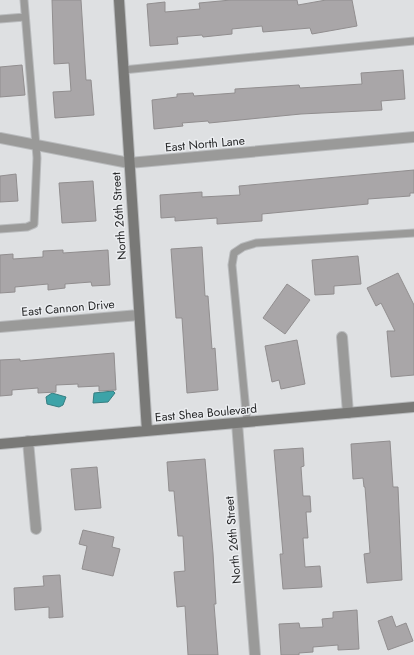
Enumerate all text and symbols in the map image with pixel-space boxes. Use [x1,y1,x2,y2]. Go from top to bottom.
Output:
street label: East North Lane [164,132,246,156]
street label: North 26th Street [107,171,131,260]
street label: East Cannon Drive [21,295,115,321]
street label: East Shea Boulevard [154,400,258,426]
street label: North 26th Street [220,495,246,585]

